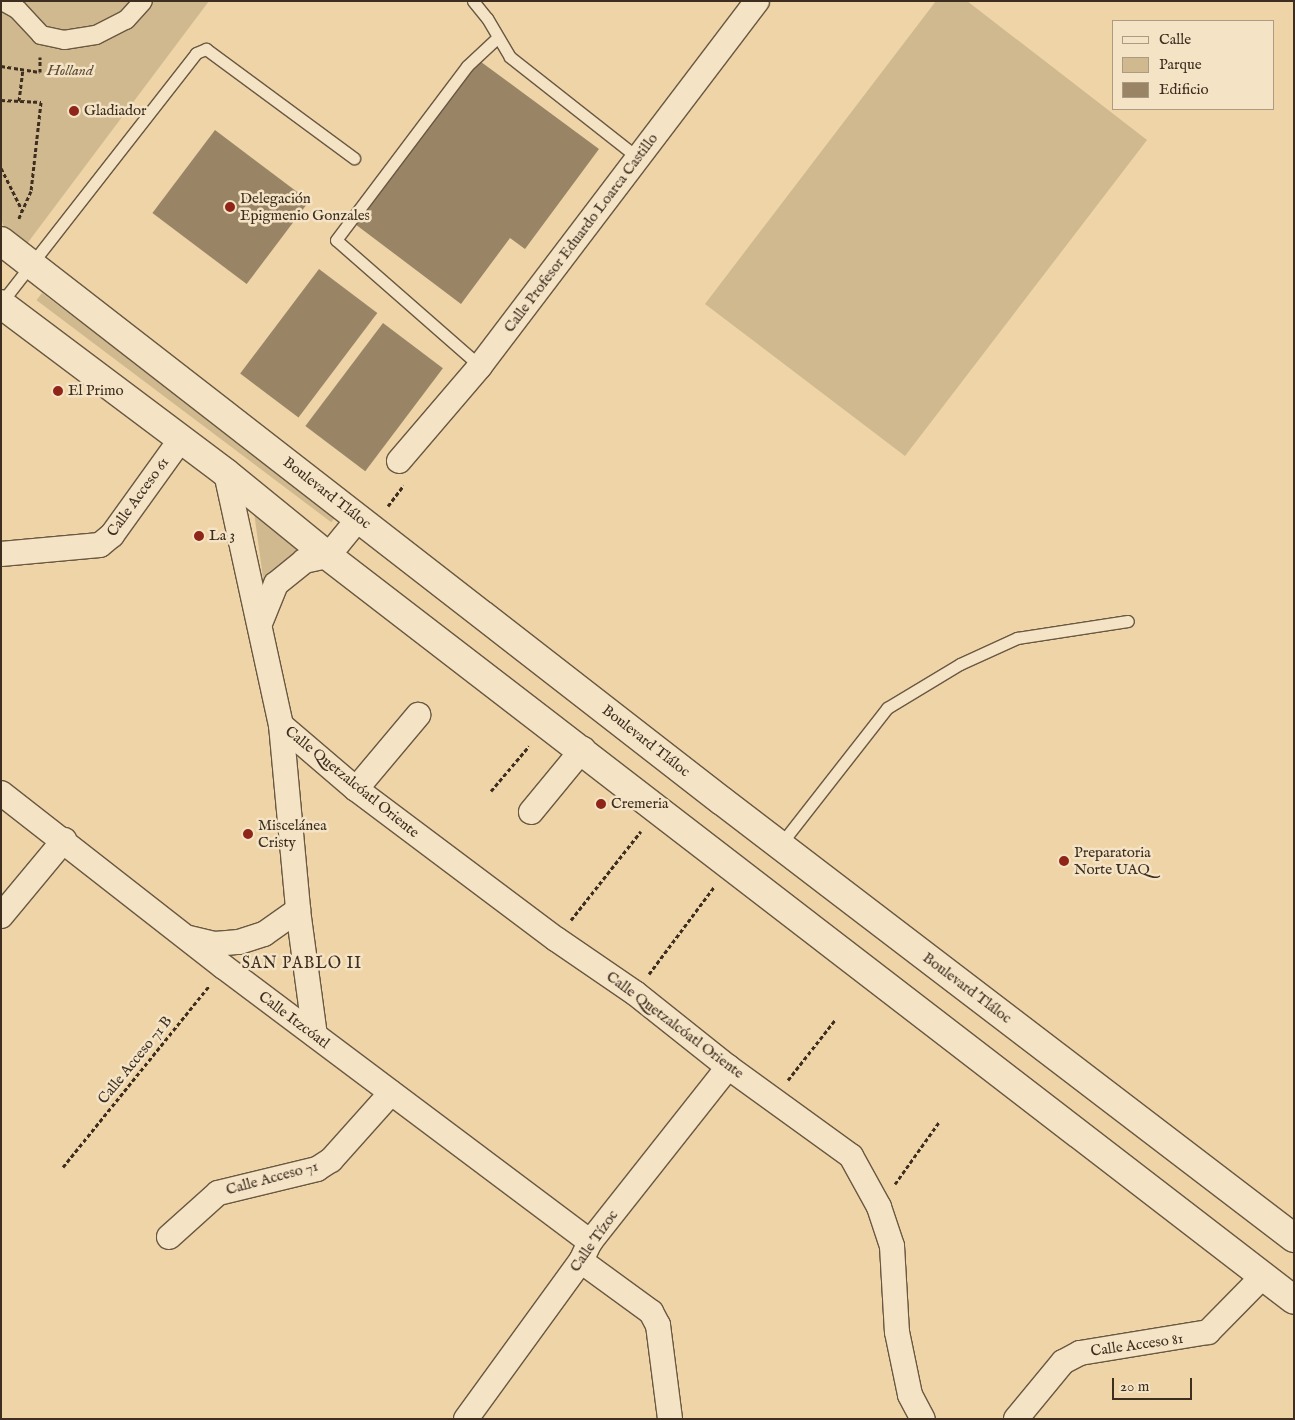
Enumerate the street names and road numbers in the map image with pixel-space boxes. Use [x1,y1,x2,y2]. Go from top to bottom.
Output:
street label: Calle Profesor Eduardo Loarca Castillo [500,130,662,336]
street label: Boulevard Tláloc [279,453,375,533]
street label: Calle Acceso 61 [103,454,173,540]
street label: Boulevard Tláloc [598,701,694,781]
street label: Calle Quetzalcóatl Oriente [281,722,423,842]
street label: Boulevard Tláloc [919,949,1015,1027]
street label: Calle Quetzalcóatl Oriente [603,967,747,1083]
street label: Calle Itzcóatl [255,987,333,1053]
street label: Calle Acceso 71 B [94,1012,176,1108]
street label: Calle Acceso 71 [224,1157,320,1199]
street label: Calle Tízoc [566,1207,622,1275]
street label: Calle Acceso 81 [1089,1330,1185,1360]

